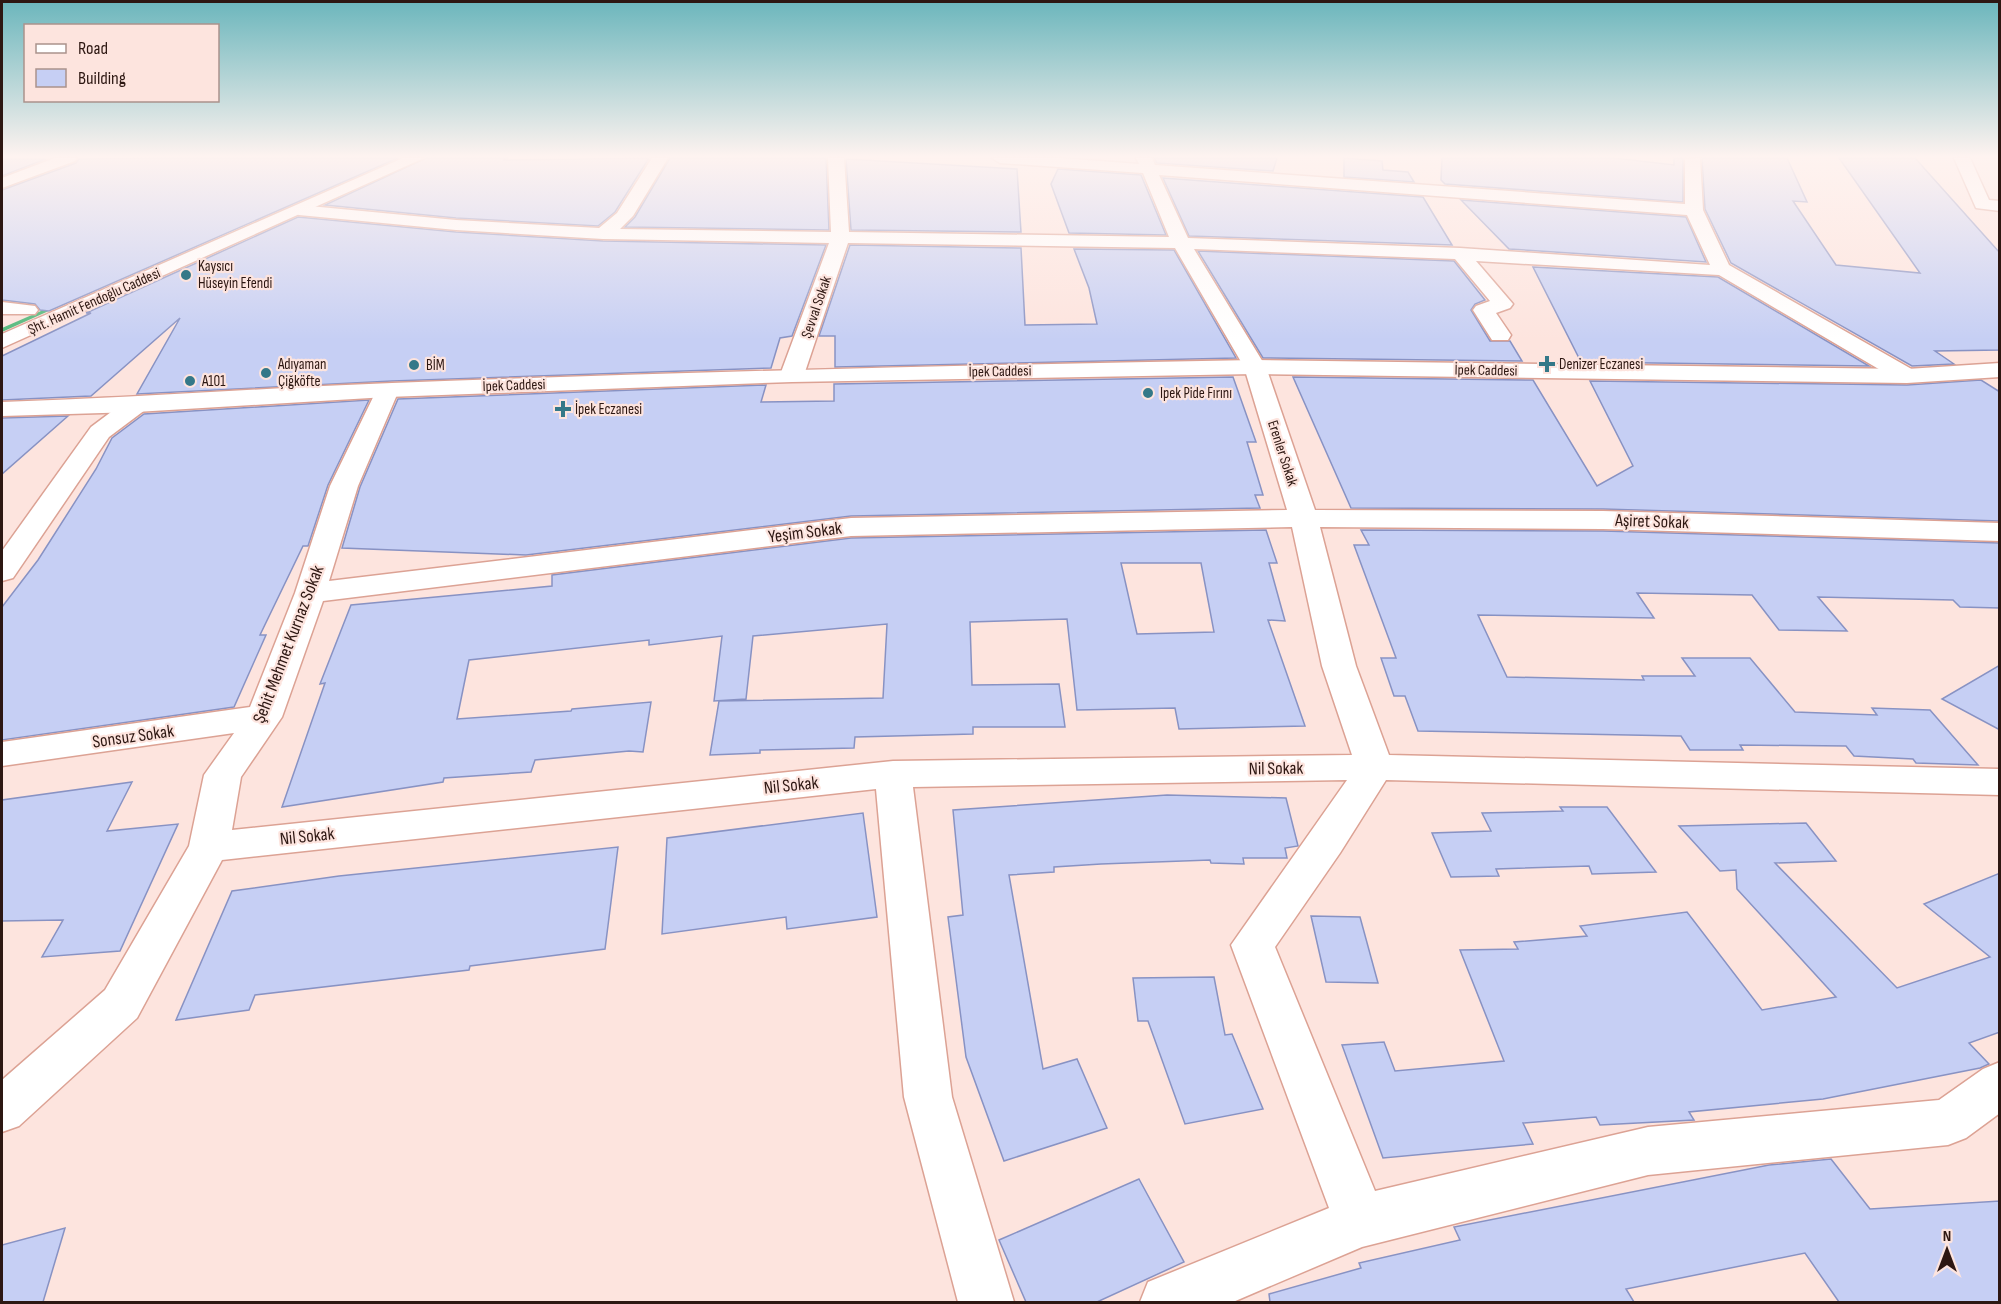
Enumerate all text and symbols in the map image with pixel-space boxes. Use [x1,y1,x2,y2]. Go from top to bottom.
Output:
legend [24,24,219,102]
text: Road [78,38,108,59]
text: Building [78,68,126,89]
place label: Kaysıcı Hüseyin Efendi [198,257,272,293]
street label: Şht. Hamit Fendoğlu Caddesi [25,264,164,339]
marker: Kaysıcı Hüseyin Efendi [179,268,193,282]
street label: Şevval Sokak [797,273,836,341]
place label: Adıyaman Çiğköfte [277,355,326,391]
place label: Denizer Eczanesi [1559,355,1643,374]
place label: BİM [426,356,445,375]
marker: Denizer Eczanesi [1540,357,1554,371]
marker: BİM [407,358,421,372]
street label: İpek Caddesi [1454,360,1518,381]
street label: İpek Caddesi [968,361,1032,382]
marker: Adıyaman Çiğköfte [259,366,273,380]
place label: A101 [201,372,226,391]
marker: A101 [183,374,197,388]
street label: İpek Caddesi [482,375,546,396]
place label: Ipek Pide Fırını [1160,384,1232,403]
marker: Ipek Pide Fırını [1141,386,1155,400]
place label: İpek Eczanesi [575,400,642,419]
marker: İpek Eczanesi [556,402,570,416]
street label: Erenler Sokak [1263,418,1302,489]
street label: Aşiret Sokak [1614,510,1689,533]
street label: Yeşim Sokak [767,518,843,547]
street label: Şehit Mehmet Kurnaz Sokak [249,562,328,726]
street label: Sonsuz Sokak [91,720,175,753]
street label: Nil Sokak [1249,758,1304,779]
street label: Nil Sokak [763,772,819,799]
street label: Nil Sokak [279,823,335,850]
north arrow [1917,1220,1977,1280]
text: N [1943,1227,1951,1246]

